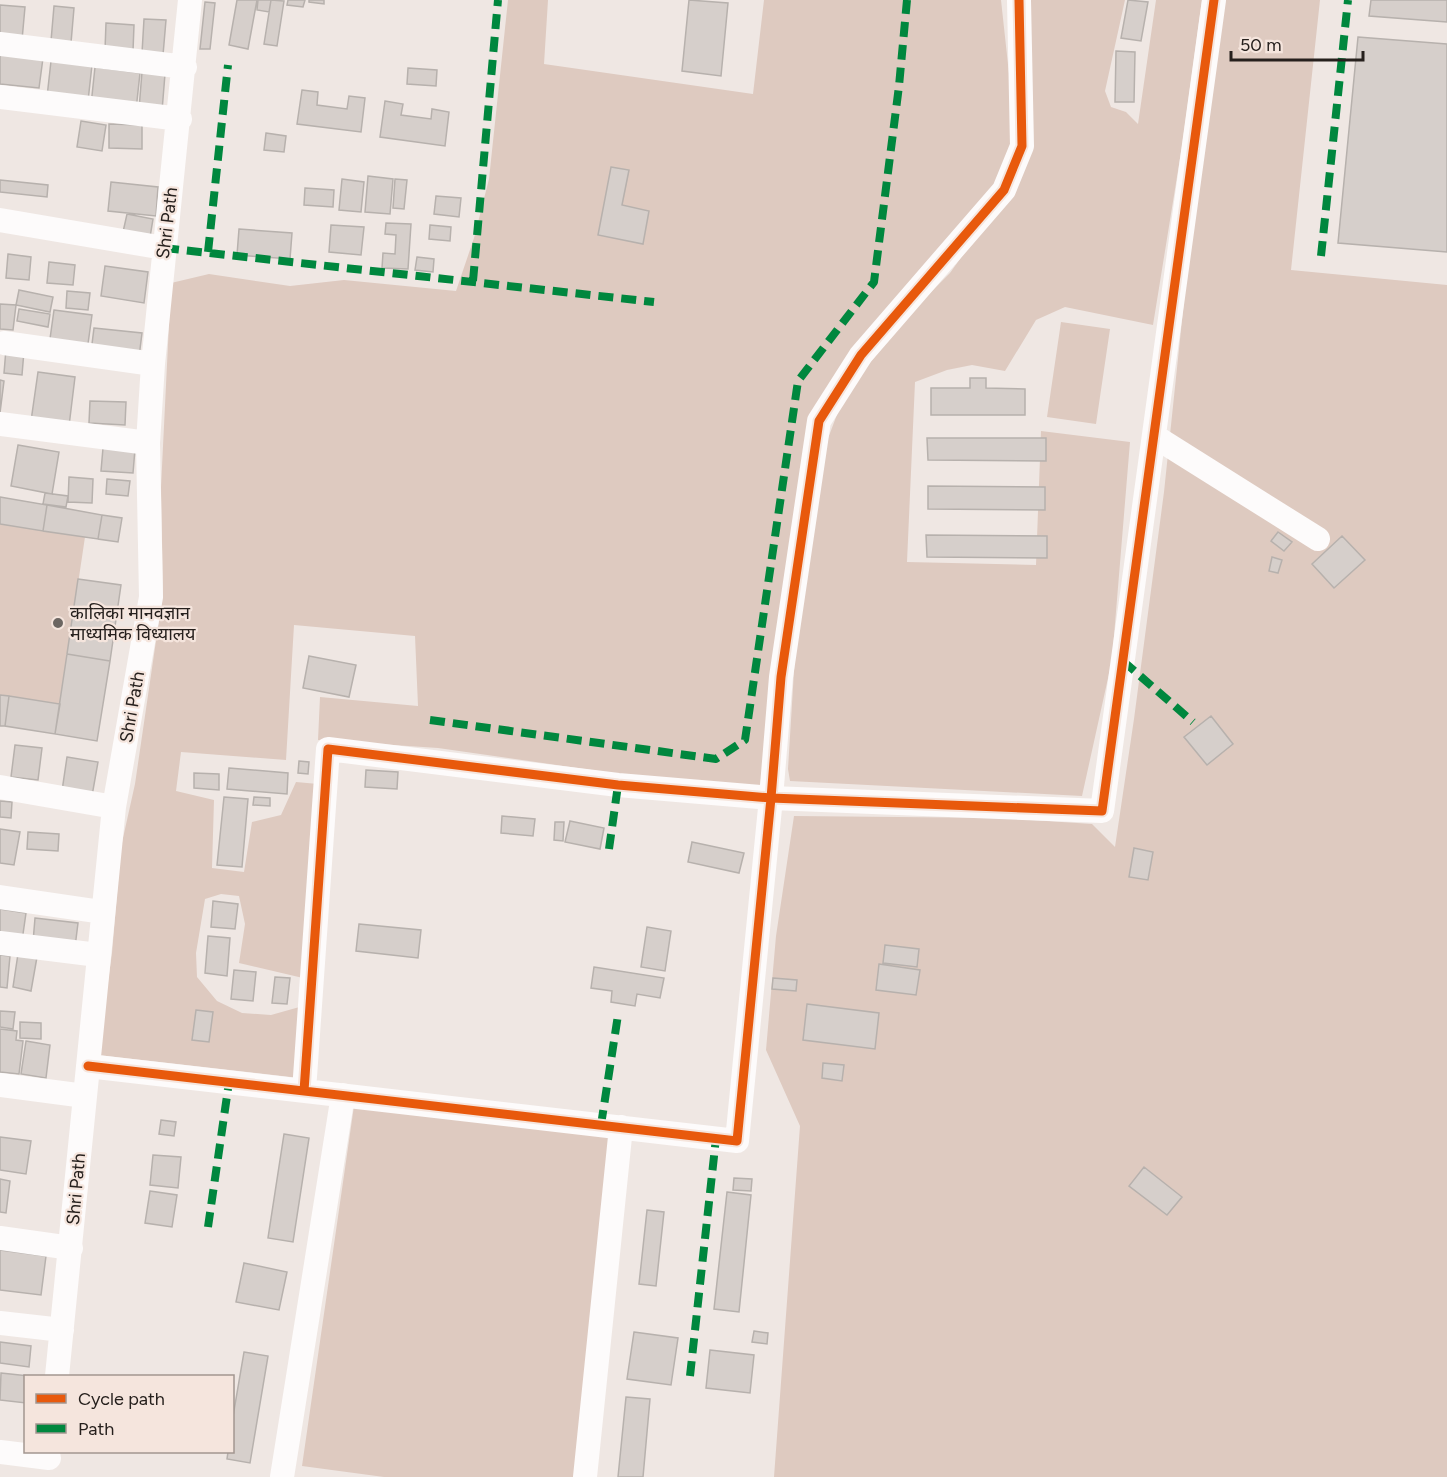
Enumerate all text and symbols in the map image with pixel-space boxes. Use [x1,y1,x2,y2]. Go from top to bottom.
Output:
scale bar [1231,24,1363,62]
text: 50 m [1240,34,1282,56]
street label: Shri Path [152,186,182,260]
place label: कालिका मानवज्ञान माध्यमिक विध्यालय [70,602,196,645]
marker: कालिका मानवज्ञान माध्यमिक विध्यालय [51,616,65,630]
street label: Shri Path [115,670,149,744]
street label: Shri Path [62,1152,90,1226]
legend [24,1375,234,1453]
text: Cycle path [78,1388,165,1410]
text: Path [78,1418,114,1440]

